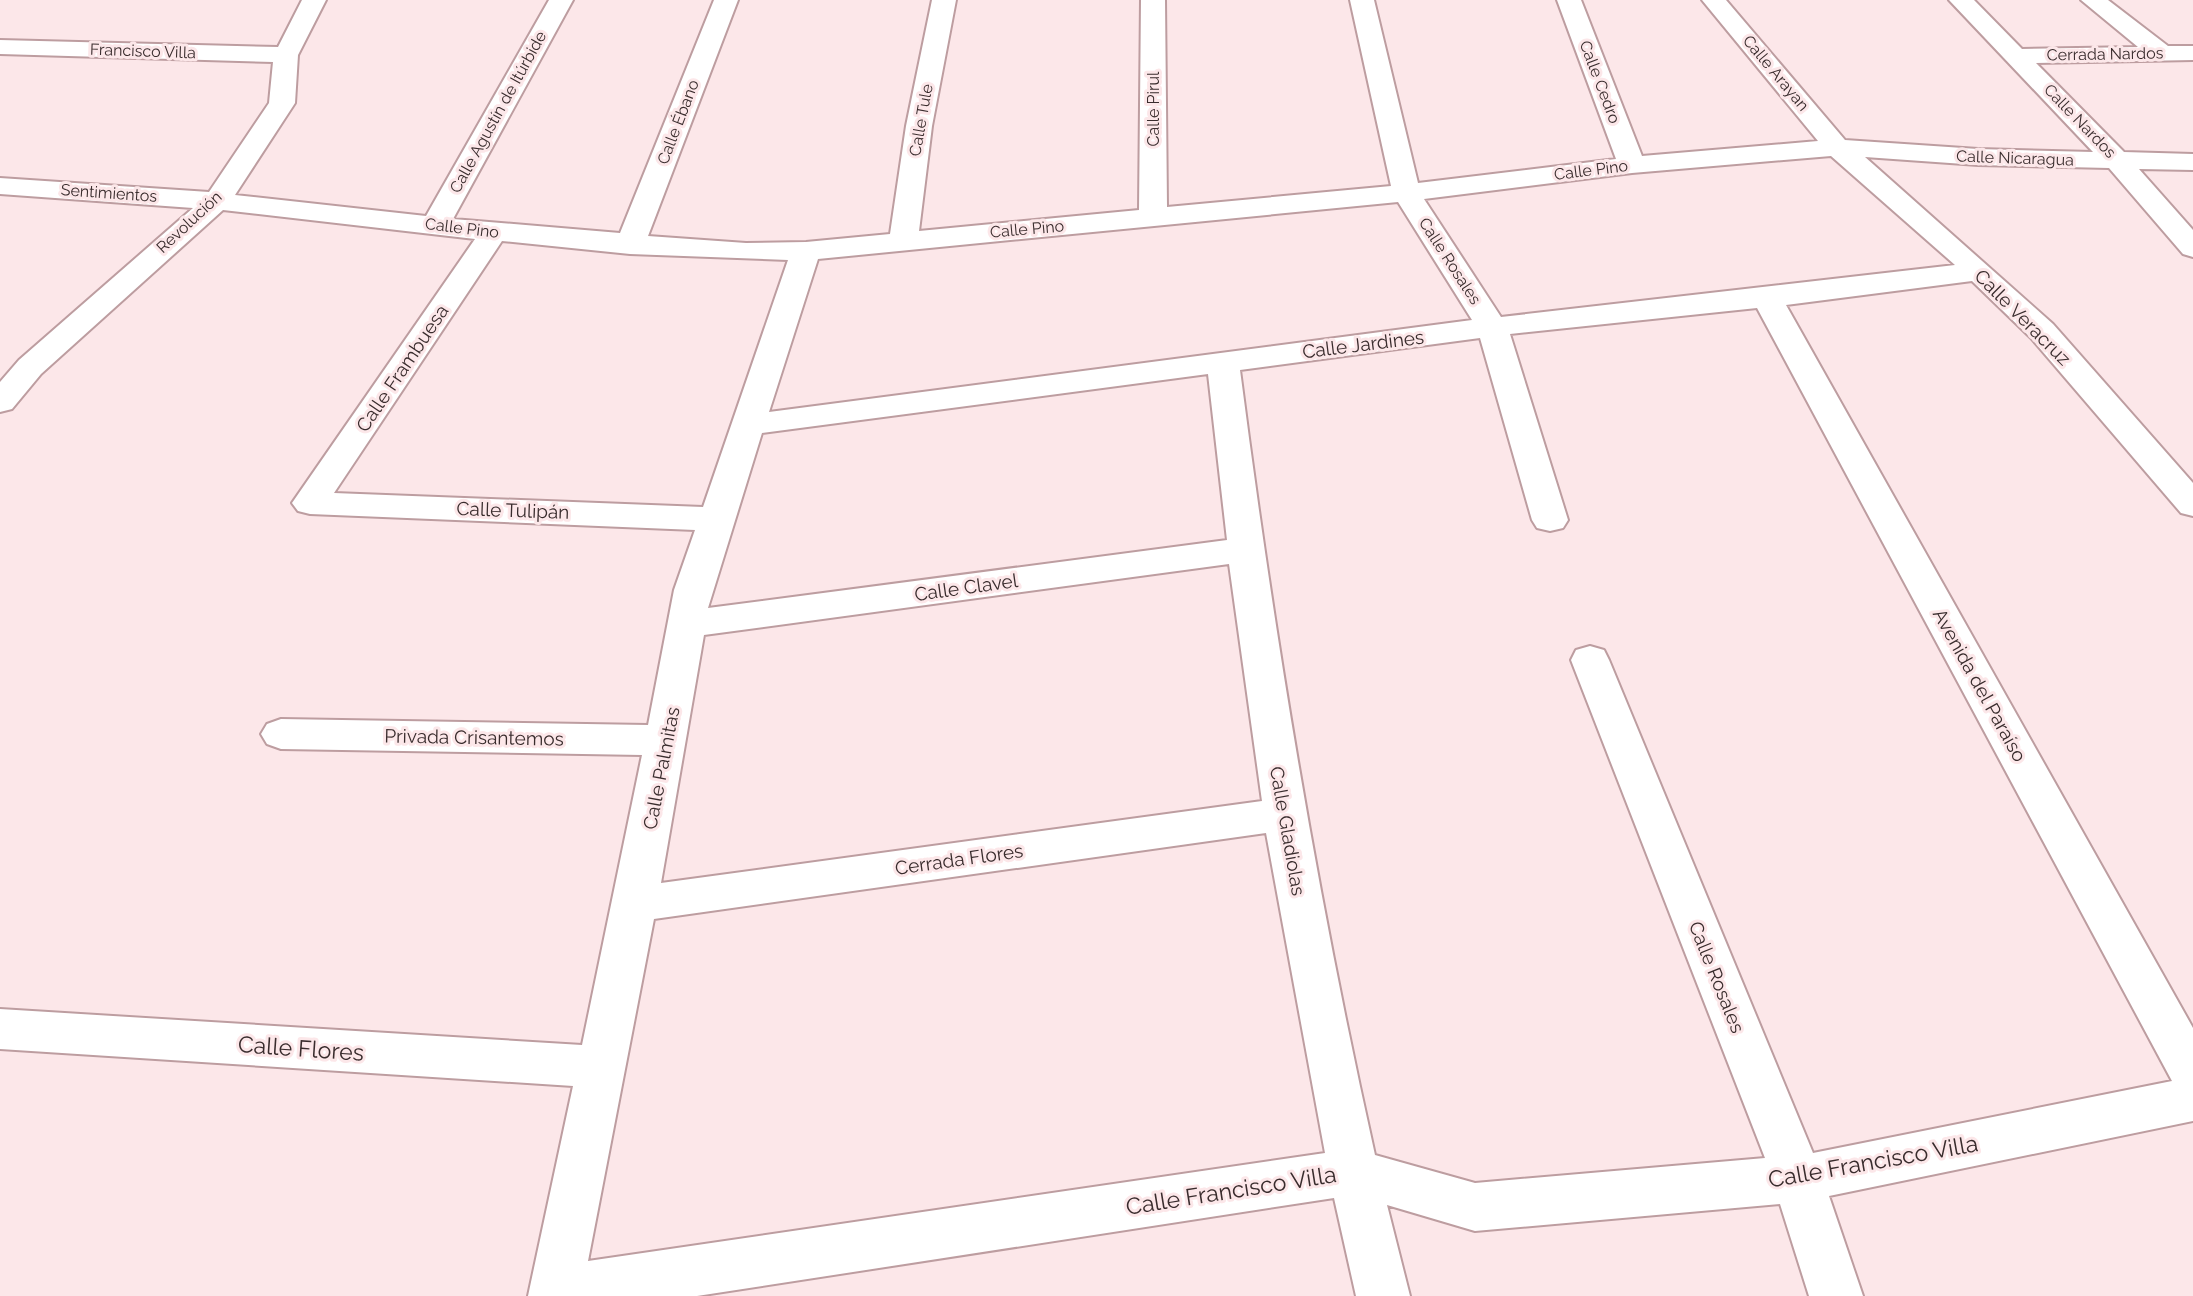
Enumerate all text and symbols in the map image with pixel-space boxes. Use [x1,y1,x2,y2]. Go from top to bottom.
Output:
street label: Calle Agustín de Itúrbide [446,28,550,196]
street label: Calle Arayan [1739,31,1813,115]
street label: Calle Cedro [1576,38,1624,126]
street label: Francisco Villa [90,40,196,62]
street label: Cerrada Nardos [2047,43,2164,65]
street label: Calle Pirul [1144,71,1163,146]
street label: Calle Ébano [652,77,703,167]
street label: Calle Nardos [2040,80,2120,162]
street label: Calle Tule [905,82,937,158]
street label: Calle Nicaragua [1956,146,2074,170]
street label: Calle Pino [1553,156,1629,184]
street label: Sentimientos [60,180,158,206]
street label: Revolución [153,187,225,257]
street label: Calle Pino [424,214,500,242]
street label: Calle Rosales [1415,214,1485,308]
street label: Calle Pino [989,216,1065,242]
street label: Calle Veracruz [1970,264,2076,370]
street label: Calle Frambuesa [351,300,453,436]
street label: Calle Jardines [1301,326,1425,362]
street label: Calle Tulipán [456,497,570,523]
street label: Calle Clavel [913,569,1020,605]
street label: Avenida del Paraíso [1929,605,2031,765]
street label: Calle Palmitas [638,705,684,831]
street label: Privada Crisantemos [384,724,564,750]
street label: Calle Gladiolas [1266,765,1310,897]
street label: Cerrada Flores [893,839,1025,879]
street label: Calle Rosales [1685,918,1749,1036]
street label: Calle Flores [237,1030,365,1066]
street label: Calle Francisco Villa [1766,1129,1980,1193]
street label: Calle Francisco Villa [1124,1160,1338,1220]

